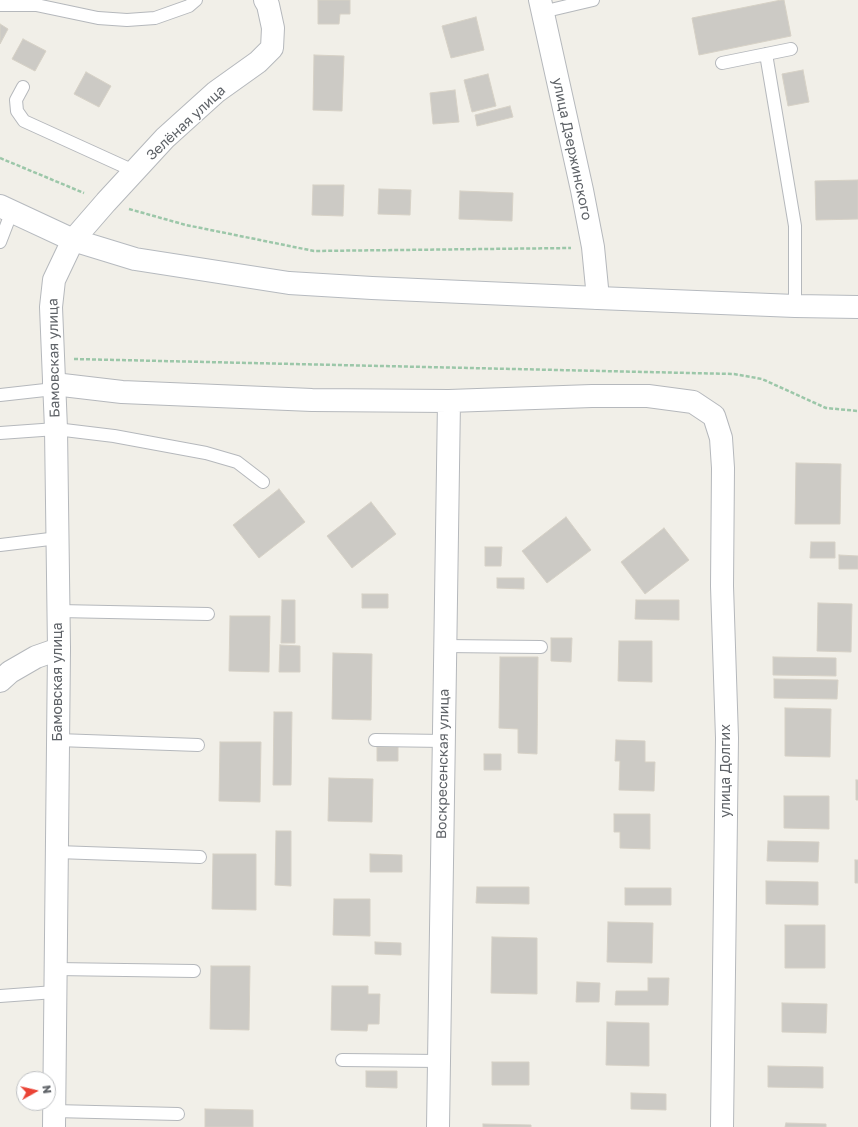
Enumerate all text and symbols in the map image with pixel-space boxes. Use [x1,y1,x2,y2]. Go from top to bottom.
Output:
street label: улица Дзержинского [549,76,595,222]
street label: Зелёная улица [143,82,229,164]
street label: Бамовская улица [45,298,63,418]
street label: Бамовская улица [50,622,66,742]
street label: Воскресенская улица [433,689,453,839]
street label: улица Долгих [718,724,734,818]
north arrow [16,1071,56,1111]
text: N [40,1084,54,1094]

